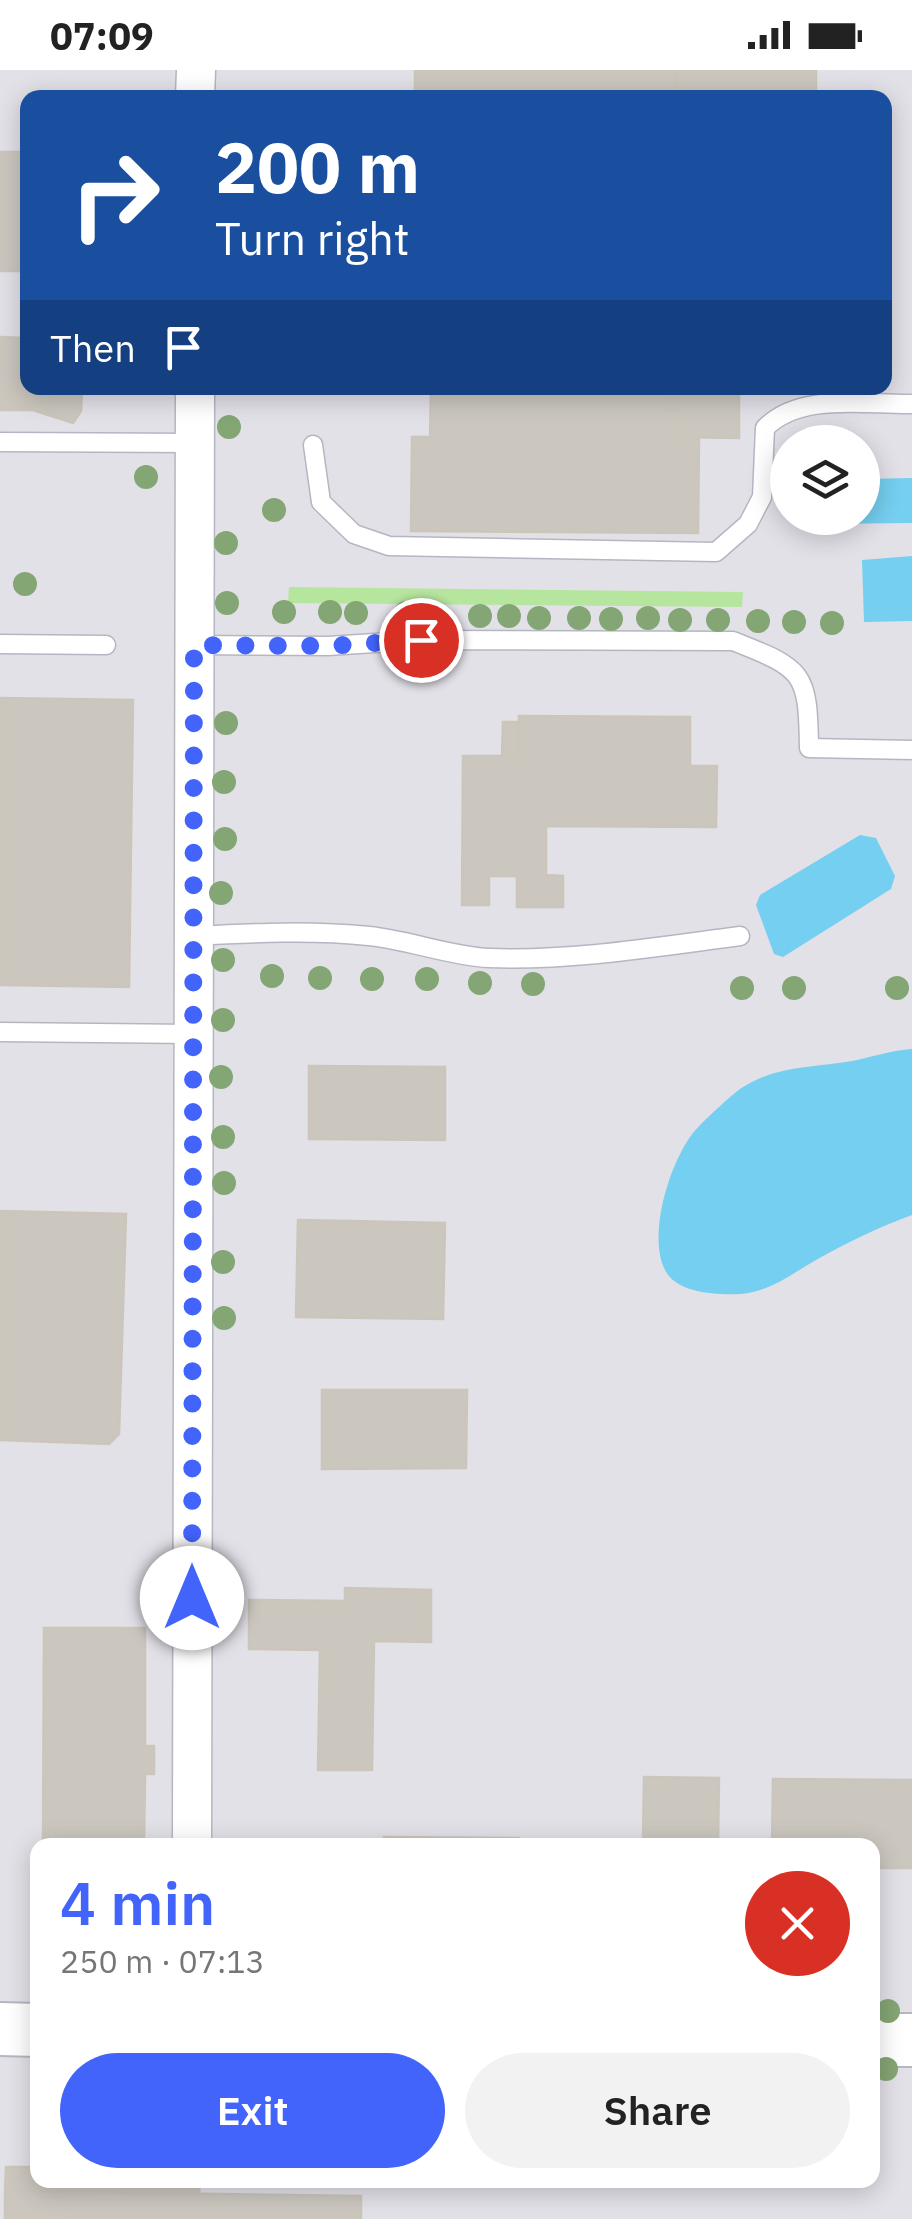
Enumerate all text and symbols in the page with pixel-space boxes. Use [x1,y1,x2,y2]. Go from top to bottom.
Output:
text: 07:09 [50,11,154,60]
text: 200 m [215,121,420,212]
icon: right [50,130,180,260]
text: Turn right [215,209,410,267]
icon: arrive [156,320,211,375]
text: Then [50,323,136,372]
map controls [770,425,880,535]
button: layers [770,425,880,535]
pin [379,598,464,683]
icon: arrive [394,613,449,668]
position arrow [140,1546,244,1650]
text: 4 min [60,1863,215,1942]
button: close [745,1871,850,1976]
text: 250 m · 07:13 [60,1940,265,1982]
button: Exit [60,2053,445,2168]
button: Share [465,2053,850,2168]

